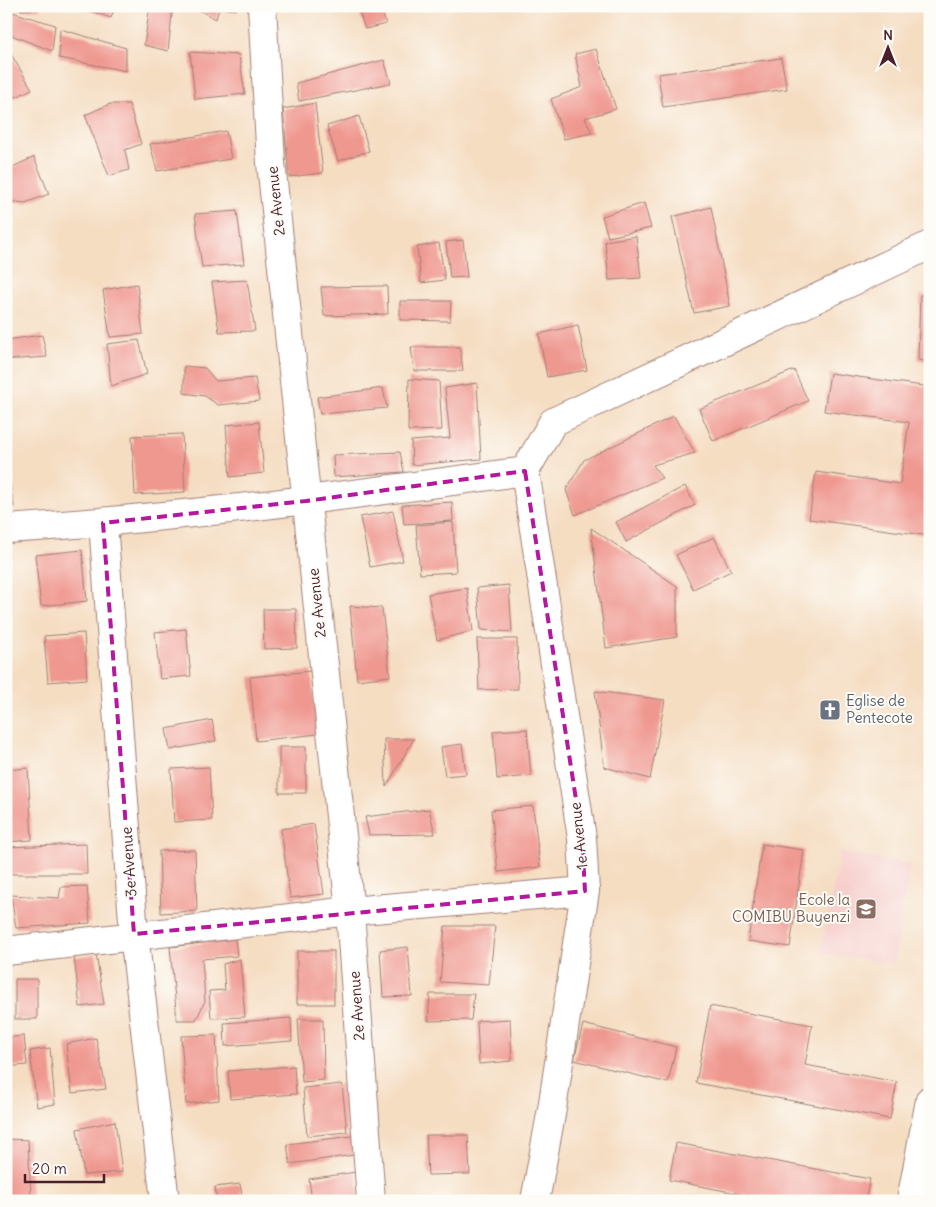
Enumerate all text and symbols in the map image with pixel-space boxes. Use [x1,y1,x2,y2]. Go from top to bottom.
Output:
north arrow [864,22,914,72]
text: N [883,26,893,44]
street label: 2e Avenue [262,165,289,237]
street label: 2e Avenue [303,567,330,639]
place label: Eglise de Pentecote [846,691,913,727]
church icon: Eglise de Pentecote [818,698,842,722]
street label: 1e Avenue [566,801,591,871]
street label: 3e Avenue [117,826,140,898]
place label: Ecole la COMIBU Buyenzi [732,890,850,926]
school or university icon: Ecole la COMIBU Buyenzi [854,897,878,921]
street label: 2e Avenue [345,970,368,1042]
scale bar [25,1152,104,1184]
text: 20 m [32,1159,67,1178]

